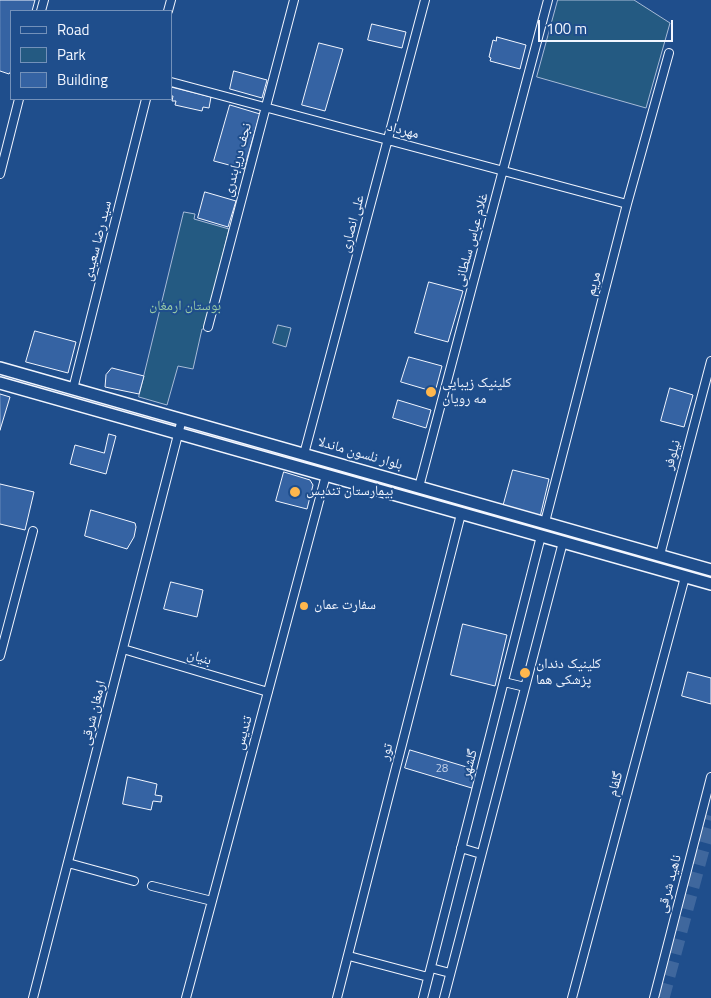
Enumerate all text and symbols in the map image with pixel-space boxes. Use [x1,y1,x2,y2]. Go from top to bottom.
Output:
legend [10,10,172,100]
scale bar [541,10,676,42]
text: 100 m [546,17,587,40]
text: Road [57,18,89,41]
text: Park [57,43,86,66]
text: Building [57,68,108,91]
street label: مهرداد [385,119,421,143]
street label: نجف دریابندری [220,121,256,199]
street label: غلام عباس سلطانی [451,191,493,289]
street label: علی انصاری [337,193,369,255]
street label: سید رضا سعیدی [80,199,116,283]
street label: مریم [583,270,605,298]
park label: بوستان ارمغان [149,299,221,315]
place label: کلینیک زیبایی مه رویان [442,376,512,408]
marker: کلینیک زیبایی مه رویان [424,385,438,399]
street label: بلوار نلسون ماندلا [316,434,404,474]
street label: نیلوفر [661,438,685,472]
place label: بیمارستان تندیس [306,484,393,500]
marker: بیمارستان تندیس [288,485,302,499]
place label: سفارت عمان [314,598,376,614]
marker: سفارت عمان [298,600,310,612]
street label: بنیان [185,646,213,670]
place label: کلینیک دندان پزشکی هما [536,657,601,690]
marker: کلینیک دندان پزشکی هما [518,666,532,680]
street label: ارمغان شرقی [78,679,110,747]
street label: تندیس [231,714,257,752]
street label: تور [377,742,397,762]
street label: گلشهر [458,748,482,780]
house number: 28 [436,762,448,776]
street label: گلفام [605,770,627,798]
street label: ناهید شرقی [654,853,686,915]

